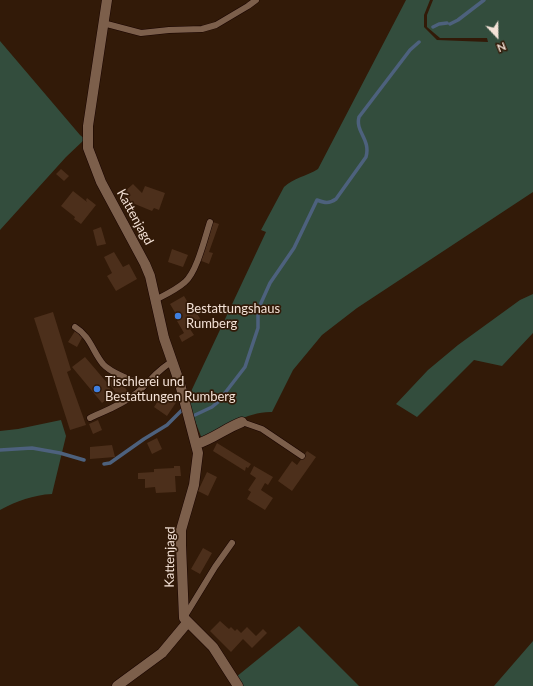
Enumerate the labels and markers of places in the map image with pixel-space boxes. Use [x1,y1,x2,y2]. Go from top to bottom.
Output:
place label: Bestattungshaus Rumberg [186,301,280,332]
marker: Bestattungshaus Rumberg [173,311,183,321]
place label: Tischlerei und Bestattungen Rumberg [105,374,236,405]
marker: Tischlerei und Bestattungen Rumberg [92,384,102,394]

